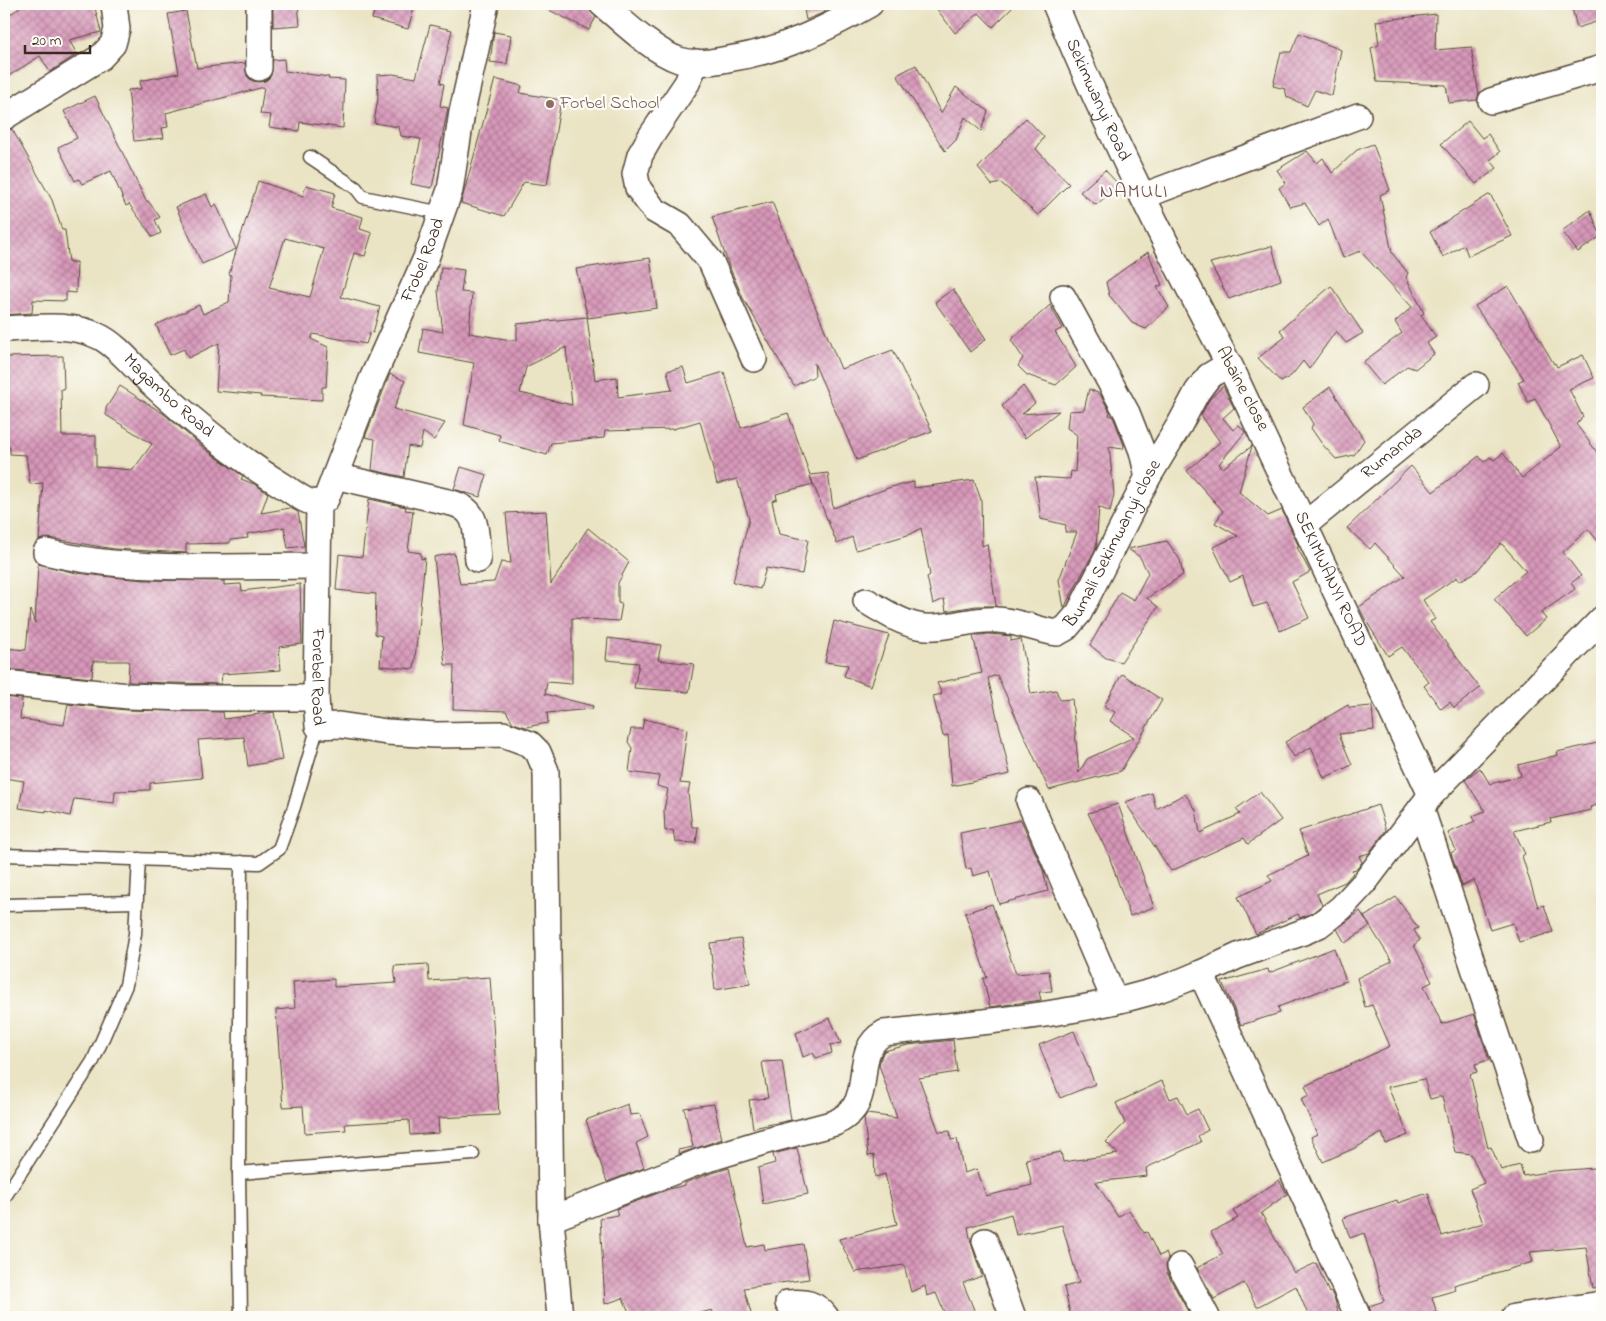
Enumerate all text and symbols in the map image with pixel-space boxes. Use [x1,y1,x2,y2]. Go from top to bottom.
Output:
scale bar [25,22,90,54]
text: 20 m [32,30,62,52]
street label: Sekimwanyi Road [1058,35,1137,166]
place label: Forbel School [559,91,659,117]
marker: Forbel School [544,98,556,110]
district label: NAMULI [1100,178,1168,207]
street label: Frobel Road [394,215,452,308]
street label: Abaine close [1209,342,1276,437]
street label: Magambo Road [116,348,219,445]
street label: Rumanda [1356,420,1429,486]
street label: Bumali Sekimwanyi close [1057,454,1169,635]
street label: SEKIMWANYI ROAD [1287,507,1373,651]
street label: Forebel Road [303,627,331,727]

